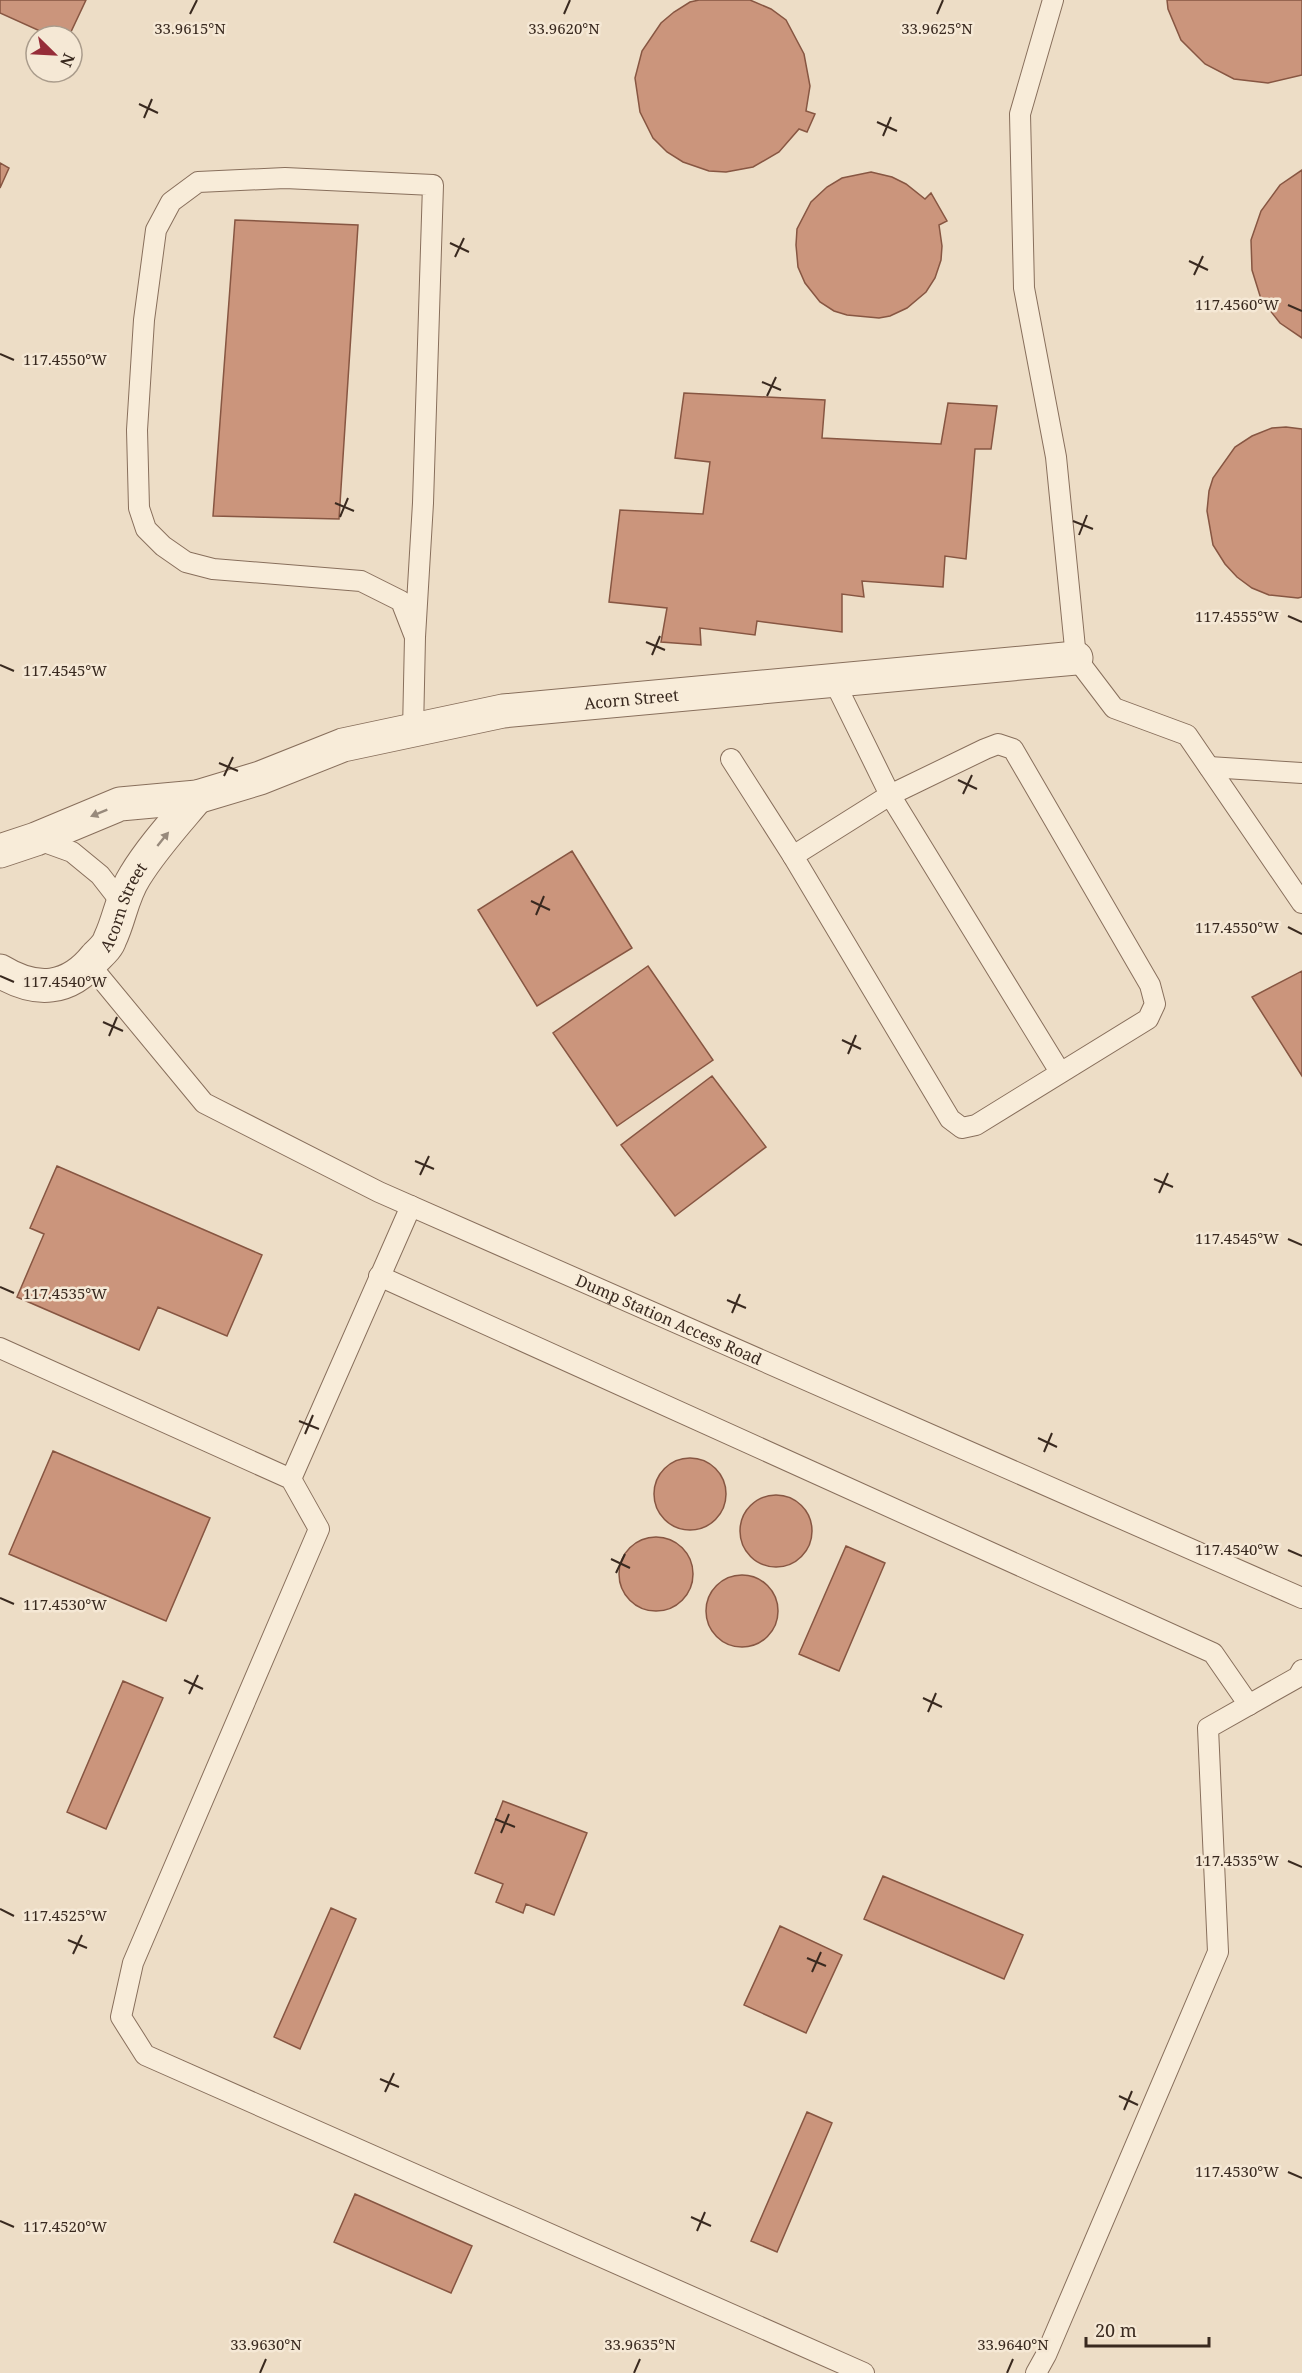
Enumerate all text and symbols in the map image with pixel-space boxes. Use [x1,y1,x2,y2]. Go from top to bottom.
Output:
text: 33.9615°N [154,18,226,38]
text: 33.9620°N [528,18,600,38]
text: 33.9625°N [901,18,973,38]
north arrow [24,24,84,84]
text: N [55,50,80,71]
text: 117.4560°W [1195,294,1279,314]
text: 117.4550°W [23,349,107,369]
text: 117.4555°W [1195,606,1279,626]
text: 117.4545°W [23,660,107,680]
street label: Acorn Street [583,684,680,714]
one-way arrow [89,808,107,818]
one-way arrow [156,832,169,847]
street label: Acorn Street [95,858,152,956]
text: 117.4550°W [1195,917,1279,937]
text: 117.4540°W [23,971,107,991]
text: 117.4545°W [1195,1228,1279,1248]
street label: Dump Station Access Road [572,1269,766,1370]
text: 117.4535°W [23,1283,107,1303]
text: 117.4540°W [1195,1539,1279,1559]
text: 117.4530°W [23,1594,107,1614]
text: 117.4535°W [1195,1850,1279,1870]
text: 117.4525°W [23,1905,107,1925]
text: 117.4530°W [1195,2161,1279,2181]
text: 117.4520°W [23,2216,107,2236]
scale bar [1086,2310,1209,2348]
text: 20 m [1095,2318,1137,2342]
text: 33.9630°N [230,2334,302,2354]
text: 33.9635°N [604,2334,676,2354]
text: 33.9640°N [977,2334,1049,2354]

